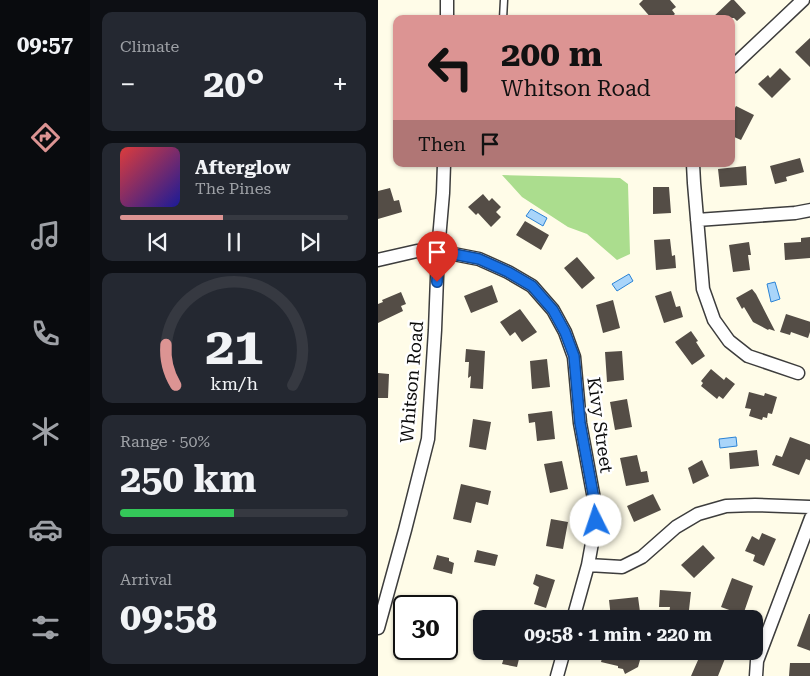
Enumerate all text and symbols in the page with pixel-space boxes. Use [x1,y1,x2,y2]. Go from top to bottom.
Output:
text: 09:57 [17,32,73,57]
text: 200 m [501,34,602,75]
icon: left [418,35,483,100]
text: Climate [120,37,179,56]
text: 20° [203,62,265,106]
text: − [120,68,136,101]
text: + [332,68,348,101]
text: Whitson Road [501,76,651,101]
icon: directions [28,120,63,155]
icon: arrive [476,130,504,158]
text: Then [418,133,466,156]
text: Afterglow [195,156,291,179]
text: The Pines [195,179,271,198]
icon: music [28,218,63,253]
icon: previous [144,228,172,256]
icon: pause [220,228,248,256]
icon: next [296,228,324,256]
pin [416,231,458,282]
icon: arrive [423,238,451,266]
icon: phone [28,316,63,351]
text: 21 [205,316,263,377]
street label: Whitson Road [396,320,427,444]
text: km/h [210,373,258,394]
street label: Kivy Street [583,376,618,474]
icon: climate [28,414,63,449]
text: Range · 50% [120,432,210,451]
text: 250 km [120,457,256,501]
position arrow [569,494,621,546]
icon: car [28,512,63,547]
text: Arrival [120,570,172,589]
text: 09:58 [120,595,217,639]
speed limit sign: 30 [393,595,458,660]
icon: filters [28,610,63,645]
text: 09:58 · 1 min · 220 m [524,623,712,646]

